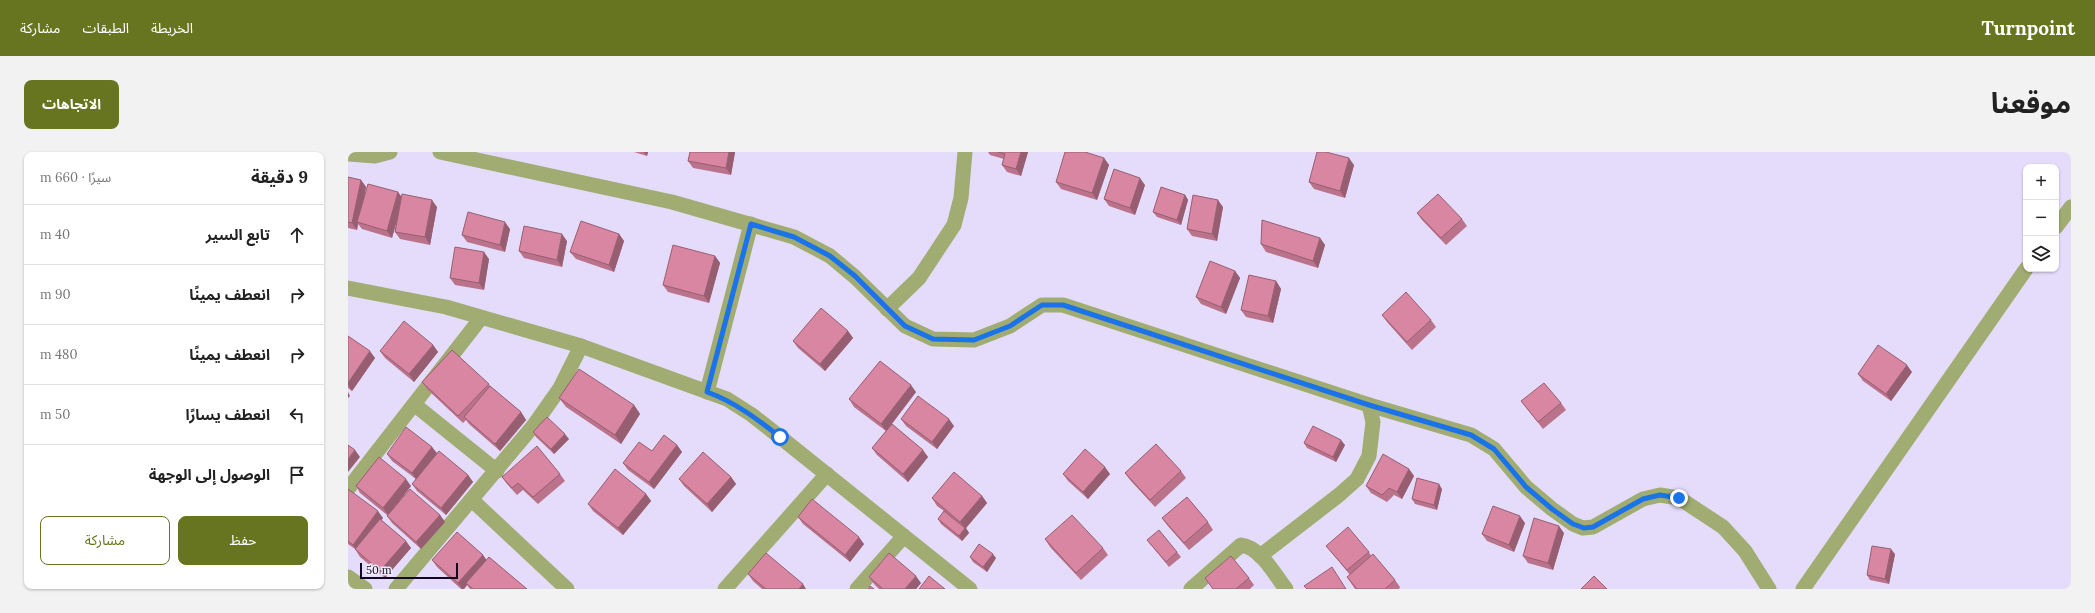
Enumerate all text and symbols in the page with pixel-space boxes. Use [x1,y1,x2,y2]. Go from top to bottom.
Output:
text: Turnpoint [1982,16,2075,40]
text: مشاركة [20,19,60,37]
text: الطبقات [82,19,129,37]
text: الخريطة [151,19,193,37]
button: الاتجاهات [24,80,119,129]
text: موقعنا [1991,85,2071,121]
map controls [2023,164,2059,272]
button: + [2023,164,2059,200]
text: 9 دقيقة [251,166,308,188]
text: سيرًا · 660 m [40,169,111,186]
button: − [2023,200,2059,236]
icon: ahead [286,224,308,246]
text: تابع السير [206,225,270,244]
text: 40 m [40,226,70,243]
button: layers [2023,236,2059,272]
icon: right [286,284,308,306]
text: انعطف يمينًا [189,285,270,304]
text: 90 m [40,286,71,303]
icon: right [286,344,308,366]
text: انعطف يمينًا [189,345,270,364]
text: 480 m [40,346,77,363]
icon: left [286,404,308,426]
text: انعطف يسارًا [185,405,270,424]
text: 50 m [40,406,70,423]
route start [771,428,789,446]
icon: arrive [286,464,308,486]
text: الوصول إلى الوجهة [149,465,270,484]
route end [1670,489,1688,507]
button: مشاركة [40,516,170,565]
button: حفظ [178,516,308,565]
scale bar [360,561,458,580]
text: 50 m [366,563,392,577]

